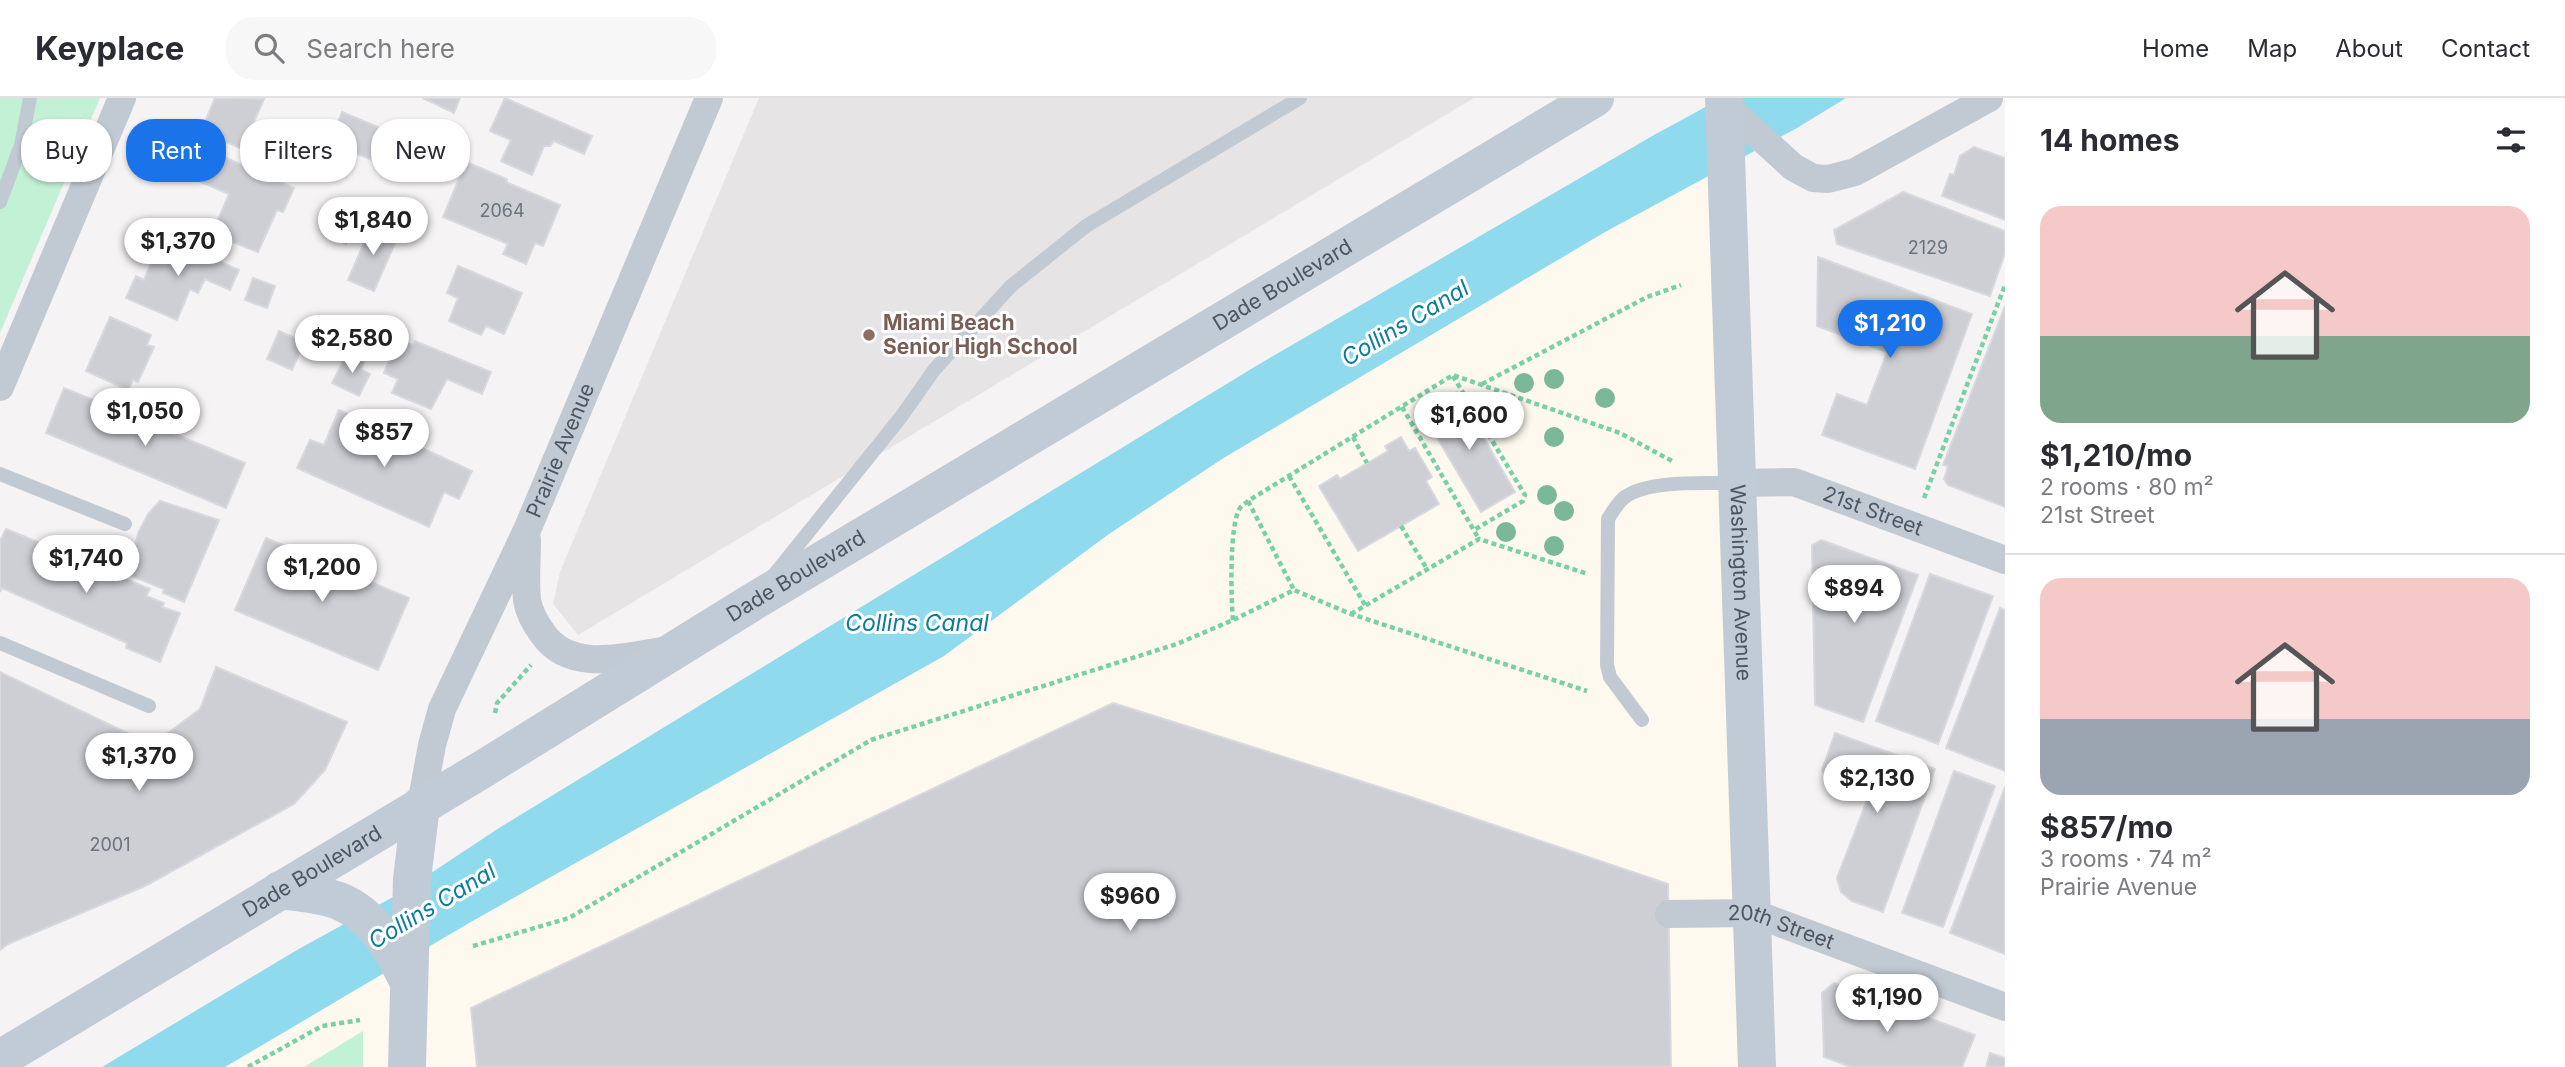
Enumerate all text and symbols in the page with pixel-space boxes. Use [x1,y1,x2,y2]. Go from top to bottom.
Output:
search box [226,17,716,80]
text: Keyplace [35,28,184,68]
icon: search [250,29,288,67]
text: Search here [306,33,455,64]
text: Home [2142,34,2209,63]
text: Map [2247,34,2297,63]
text: About [2335,34,2403,63]
text: Contact [2441,34,2530,63]
chip: Buy [21,119,112,182]
chip: Rent [126,119,226,182]
chip: Filters [240,119,357,182]
chip: New [371,119,470,182]
icon: filters [2492,121,2530,159]
text: 14 homes [2040,122,2179,158]
pin: $1,840 [316,198,430,257]
house number: 2064 [479,200,525,221]
text: $1,840 [334,206,412,234]
pin: $1,370 [121,218,235,278]
text: $1,370 [140,227,216,255]
street label: Dade Boulevard [1208,233,1356,336]
house number: 2129 [1908,237,1948,258]
icon: home [2222,252,2348,378]
water label: Collins Canal [1336,274,1474,372]
pin: $1,210 [1833,300,1947,360]
text: $1,210 [1854,309,1926,337]
place label: Miami Beach Senior High School [883,310,1078,359]
pin: $2,580 [295,316,409,375]
text: $2,580 [311,324,393,352]
marker: Miami Beach Senior High School [861,327,877,343]
street label: Prairie Avenue [521,379,599,521]
pin: $1,050 [88,388,202,448]
pin: $1,600 [1412,392,1526,452]
text: $1,050 [106,397,184,425]
text: $1,600 [1430,401,1508,429]
pin: $857 [343,410,425,469]
text: $857 [355,418,413,446]
text: $1,210/mo [2040,437,2192,473]
text: 2 rooms · 80 m² [2040,473,2214,501]
street label: 21st Street [1820,481,1926,541]
street label: Washington Avenue [1725,484,1757,681]
text: 21st Street [2040,501,2154,529]
street label: Dade Boulevard [722,524,870,627]
pin: $1,740 [29,536,143,595]
text: $1,740 [48,544,124,572]
pin: $1,200 [265,545,379,604]
text: $1,200 [283,553,361,581]
pin: $894 [1813,566,1895,625]
text: $894 [1824,574,1884,602]
water label: Collins Canal [845,609,989,637]
icon: home [2222,624,2348,750]
pin: $1,370 [82,734,196,793]
text: $1,370 [101,742,177,770]
pin: $2,130 [1820,756,1934,815]
text: $2,130 [1839,764,1915,792]
text: $857/mo [2040,809,2173,845]
street label: Dade Boulevard [238,820,386,922]
house number: 2001 [89,834,131,855]
text: 3 rooms · 74 m² [2040,845,2212,873]
water label: Collins Canal [363,857,501,955]
text: Prairie Avenue [2040,873,2197,901]
pin: $960 [1089,874,1171,933]
text: $960 [1100,882,1160,910]
street label: 20th Street [1727,900,1838,954]
pin: $1,190 [1830,974,1944,1034]
text: $1,190 [1852,983,1922,1011]

